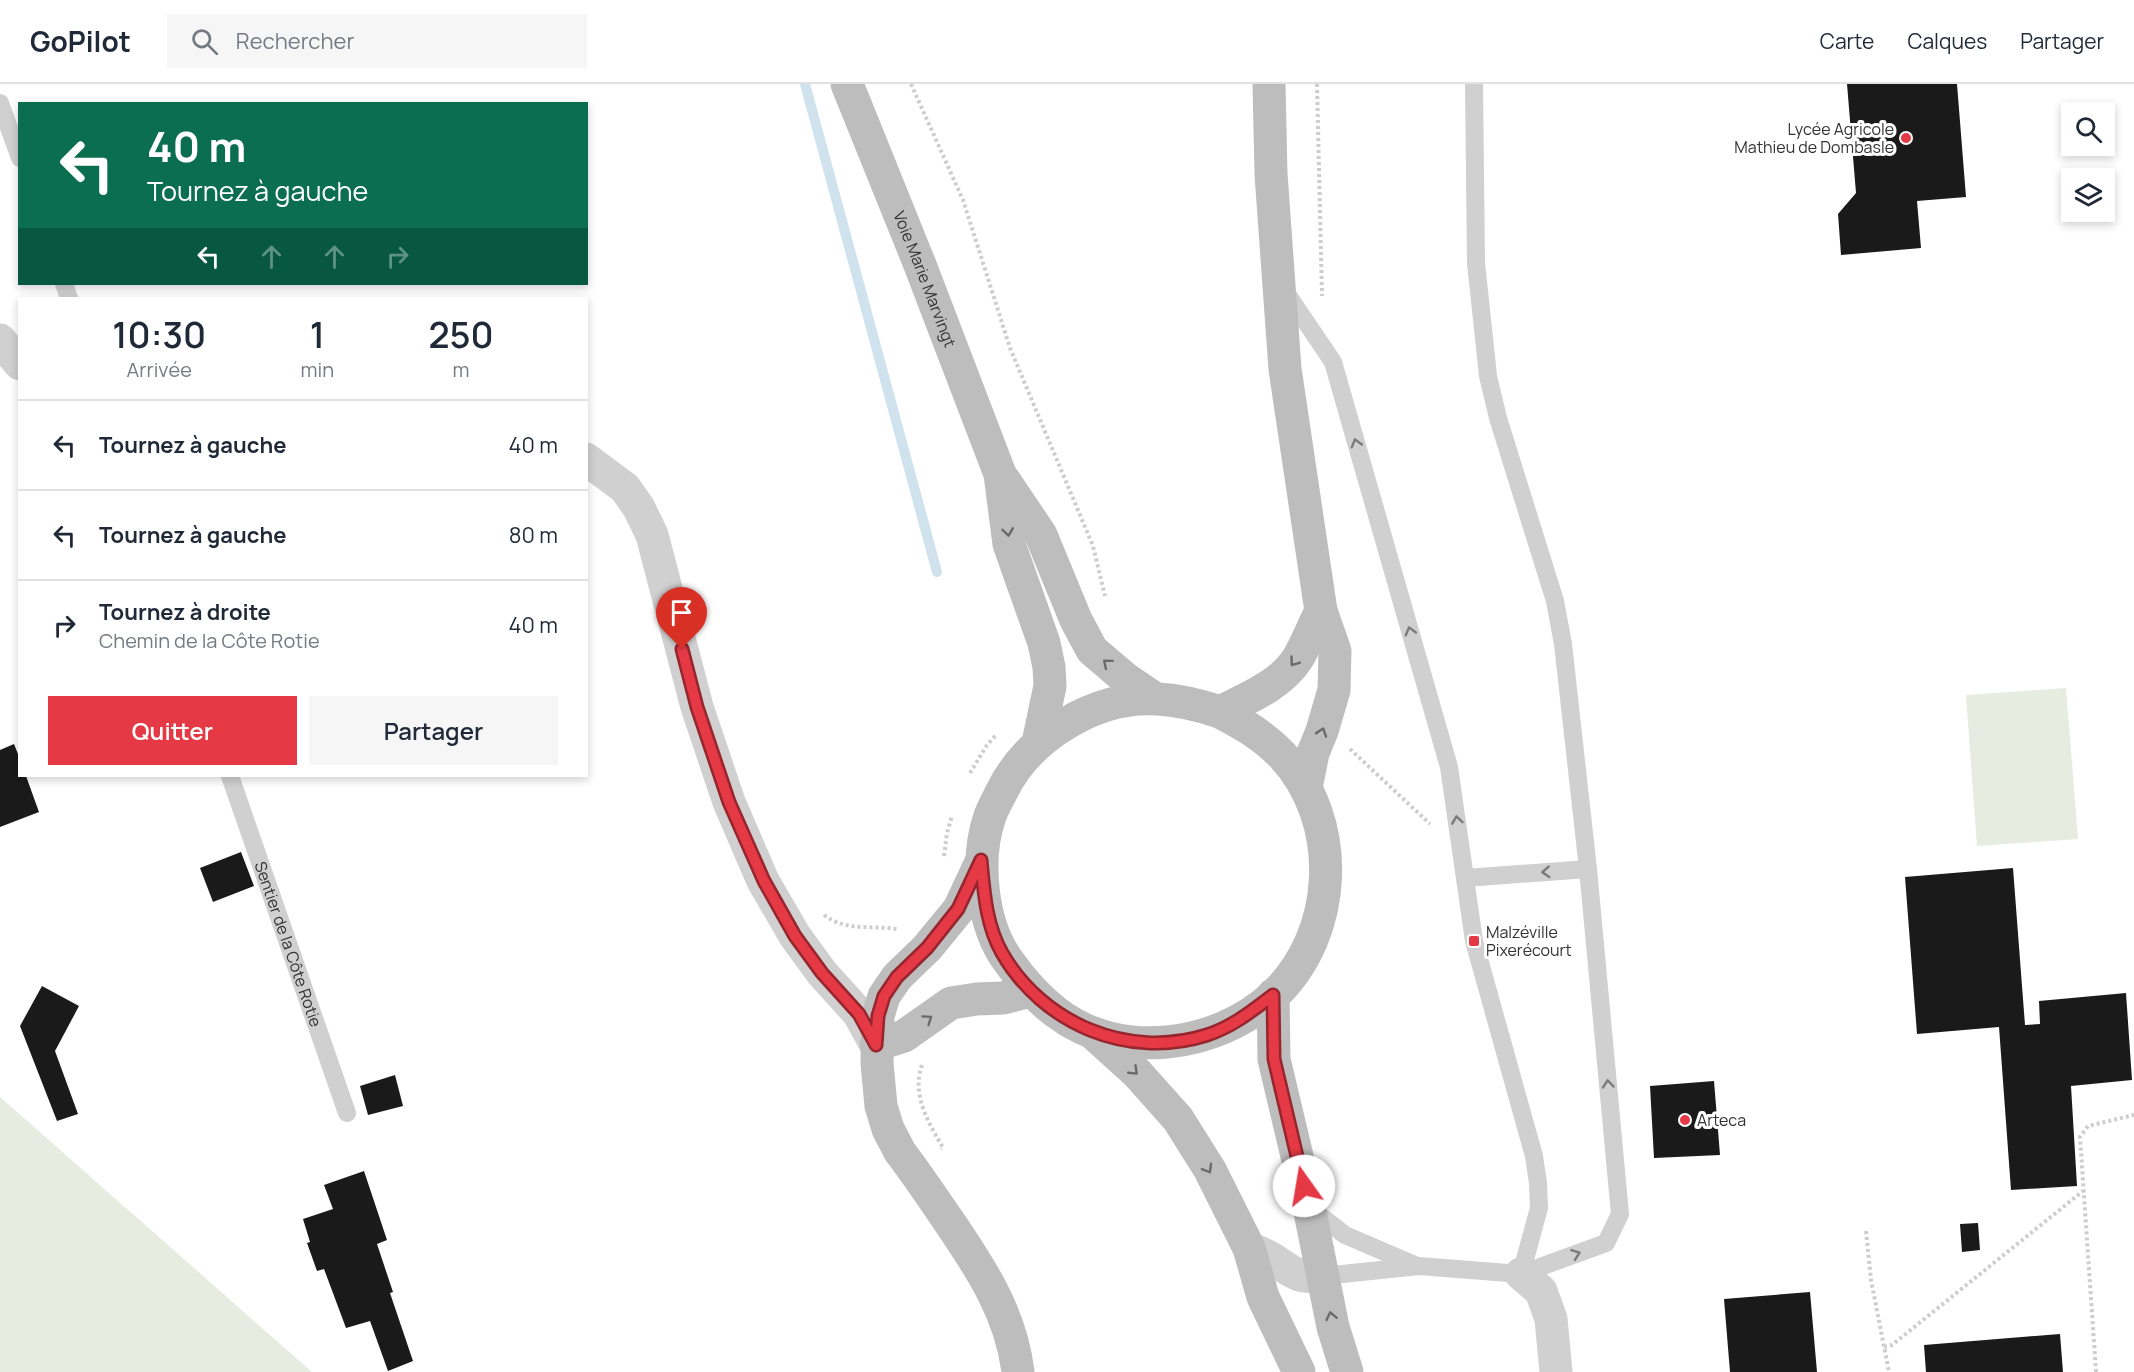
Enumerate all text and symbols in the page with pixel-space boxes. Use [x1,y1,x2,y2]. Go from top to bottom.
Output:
search box [167,14,587,68]
text: GoPilot [30,22,131,60]
icon: search [188,25,221,58]
text: Rechercher [236,26,354,56]
text: Carte [1820,27,1874,55]
text: Calques [1907,27,1987,55]
text: Partager [2020,27,2104,55]
map controls [2061,102,2115,222]
button: search [2061,102,2115,156]
text: 40 m [147,117,246,175]
place label: Lycée Agricole Mathieu de Dombasle [1734,118,1894,158]
icon: left [48,126,126,204]
marker: Lycée Agricole Mathieu de Dombasle [1899,131,1913,145]
button: layers [2061,168,2115,222]
text: Tournez à gauche [147,172,368,209]
street label: Voie Marie Marvingt [888,208,961,350]
icon: left [192,240,225,273]
icon: ahead [255,240,288,273]
icon: ahead [318,240,351,273]
icon: right [381,240,414,273]
text: 10:30 [112,310,206,359]
text: 1 [310,310,325,359]
text: 250 [428,310,494,359]
text: Arrivée [127,356,192,383]
text: min [301,356,334,383]
text: m [453,356,469,383]
icon: left [48,429,81,462]
text: Tournez à gauche [99,430,286,460]
text: 40 m [509,430,558,460]
one-way arrow [1351,439,1363,449]
icon: left [48,519,81,552]
text: Tournez à gauche [99,520,286,550]
text: 80 m [509,520,558,550]
one-way arrow [1001,527,1013,536]
pin [656,587,707,649]
icon: arrive [665,596,698,629]
text: Tournez à droite [99,597,271,627]
icon: right [48,609,81,642]
text: 40 m [509,610,558,640]
one-way arrow [1405,626,1417,637]
text: Chemin de la Côte Rotie [99,627,320,654]
one-way arrow [1290,656,1301,667]
one-way arrow [1103,659,1114,670]
button: Quitter [48,696,297,765]
button: Partager [309,696,558,765]
one-way arrow [1314,727,1327,738]
one-way arrow [1451,815,1463,824]
street label: Sentier de la Côte Rotie [250,859,327,1030]
one-way arrow [1542,865,1551,878]
place label: Malzéville Pixerécourt [1486,921,1572,961]
marker: Malzéville Pixerécourt [1467,934,1481,948]
one-way arrow [921,1015,932,1026]
one-way arrow [1128,1064,1138,1075]
one-way arrow [1602,1080,1615,1089]
place label: Arteca [1697,1109,1746,1131]
marker: Arteca [1678,1113,1692,1127]
position arrow [1272,1154,1336,1218]
one-way arrow [1201,1162,1213,1173]
one-way arrow [1570,1249,1581,1261]
one-way arrow [1325,1311,1338,1321]

